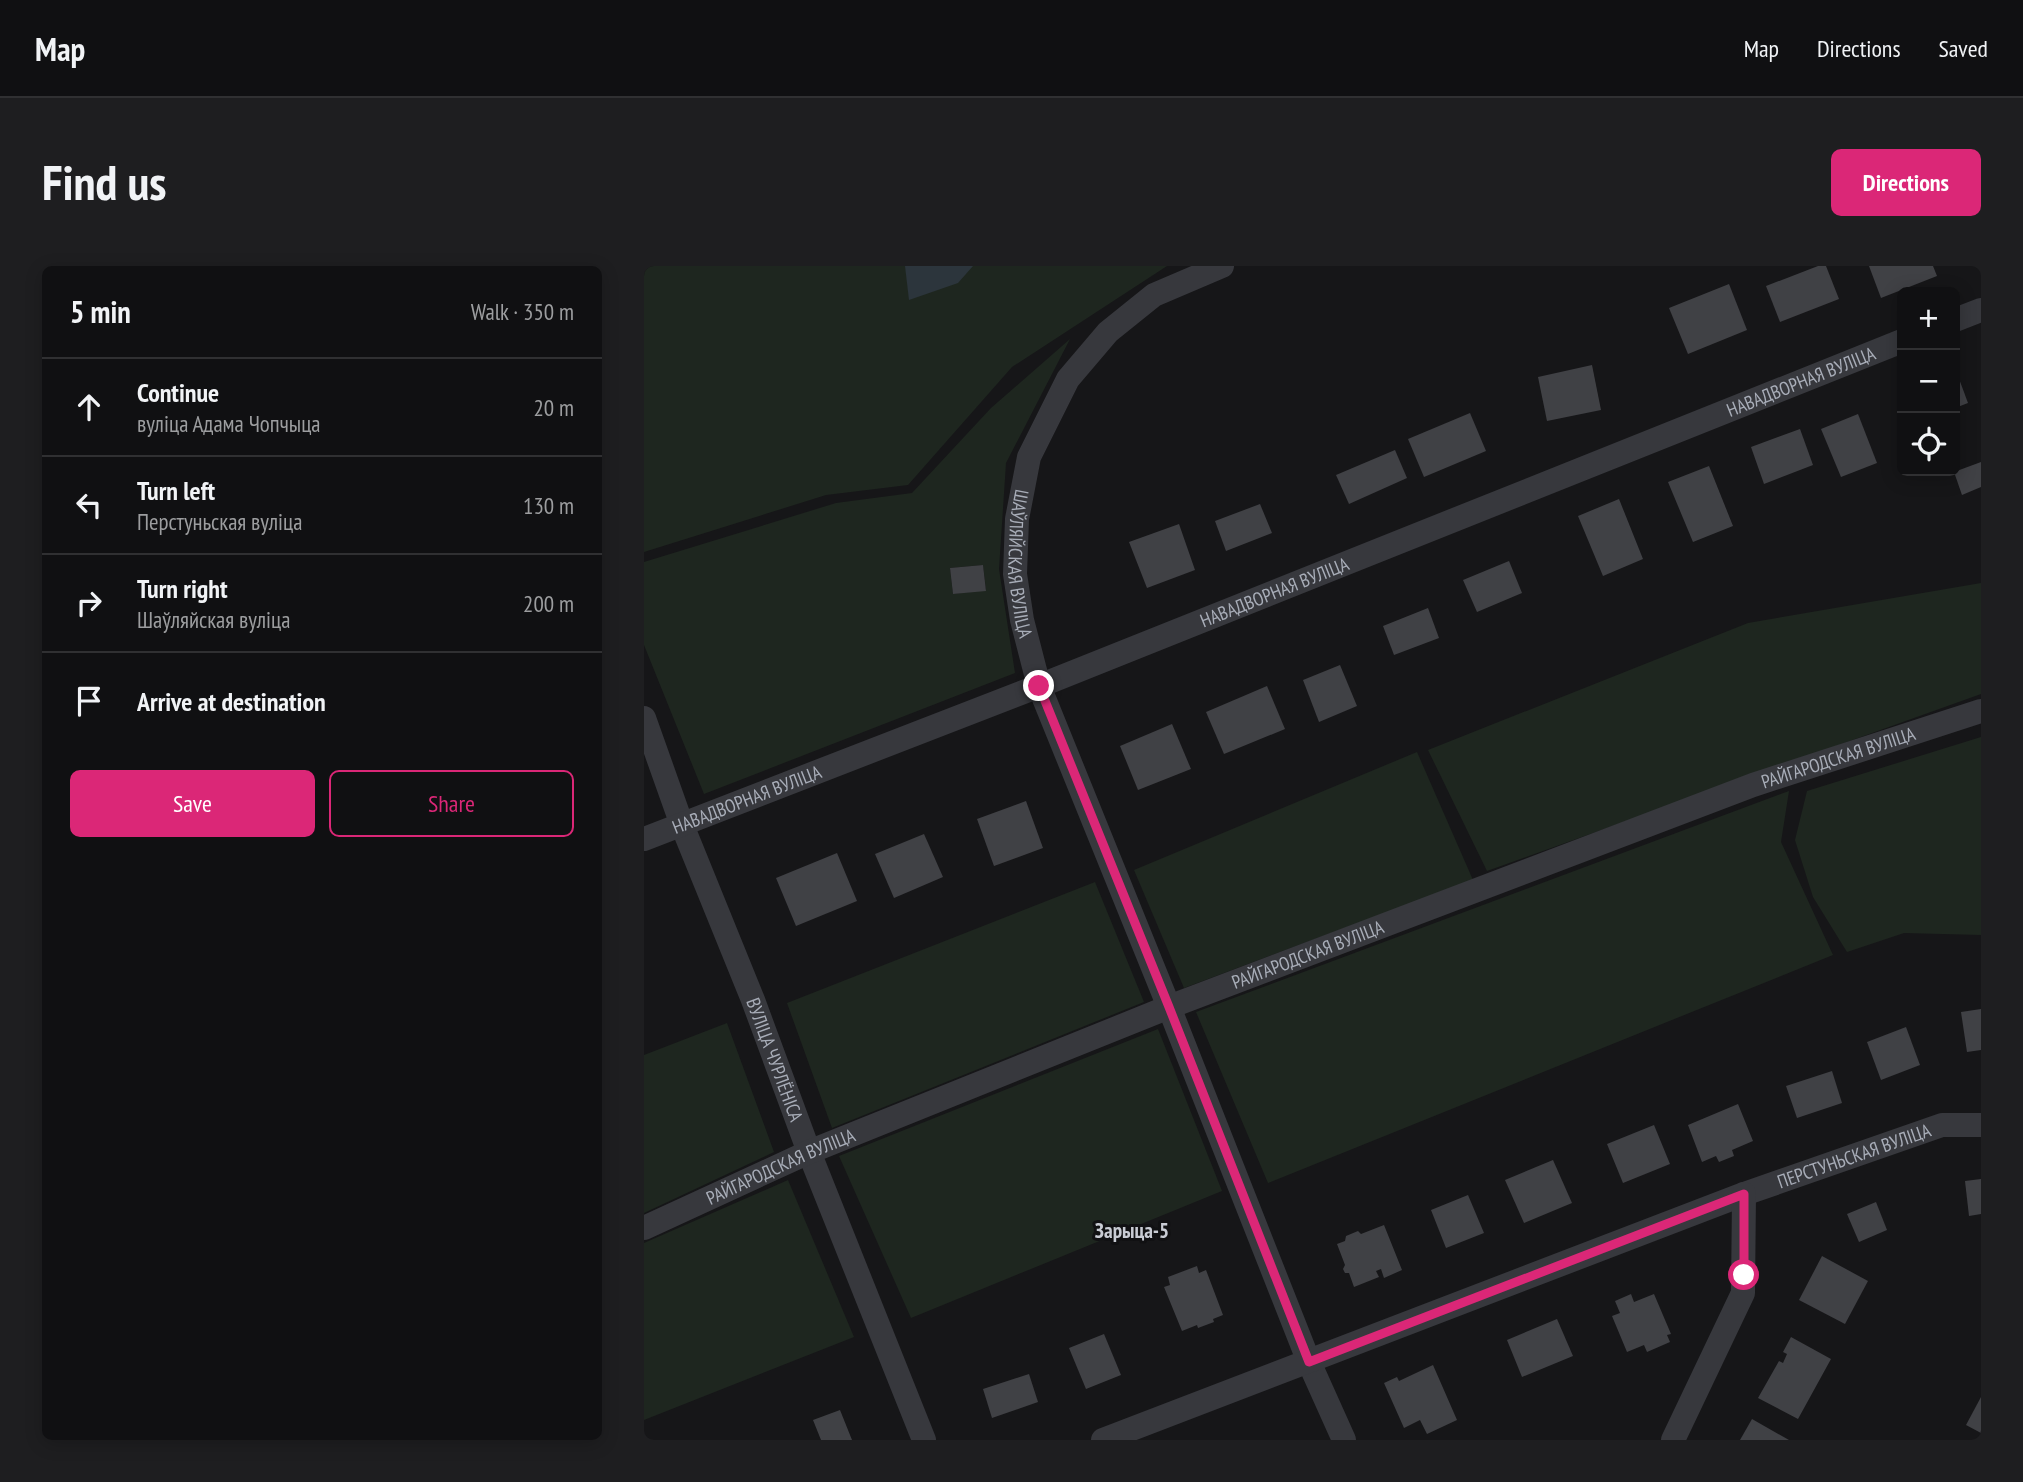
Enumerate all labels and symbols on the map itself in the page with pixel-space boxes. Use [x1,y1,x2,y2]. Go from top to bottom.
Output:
street label: НАВАДВОРНАЯ ВУЛІЦА [1723,341,1879,422]
street label: ШАЎЛЯЙСКАЯ ВУЛІЦА [1003,488,1038,640]
street label: НАВАДВОРНАЯ ВУЛІЦА [1196,551,1352,632]
route end [1023,670,1054,701]
street label: РАЙГАРОДСКАЯ ВУЛІЦА [1758,721,1918,794]
street label: НАВАДВОРНАЯ ВУЛІЦА [669,760,825,839]
street label: РАЙГАРОДСКАЯ ВУЛІЦА [1228,915,1387,994]
street label: ВУЛІЦА ЧУРЛЁНІСА [741,995,809,1125]
street label: ПЕРСТУНЬСКАЯ ВУЛІЦА [1774,1118,1934,1194]
street label: РАЙГАРОДСКАЯ ВУЛІЦА [702,1123,859,1210]
district label: Зарыца-5 [1095,1217,1169,1244]
route start [1728,1259,1759,1290]

